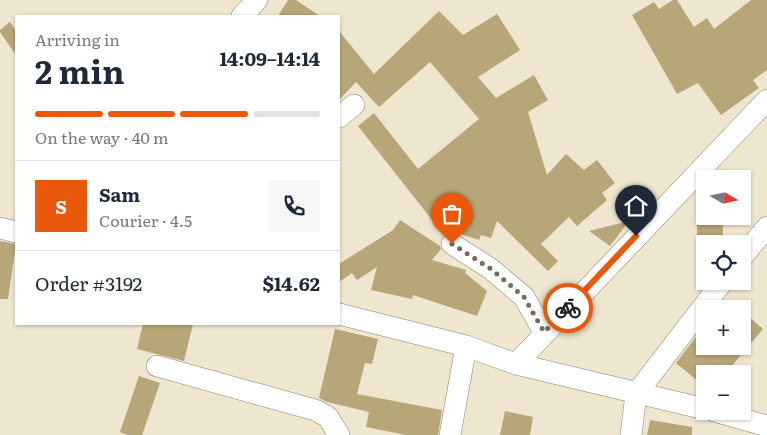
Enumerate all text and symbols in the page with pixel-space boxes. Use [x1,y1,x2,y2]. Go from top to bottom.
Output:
text: Arriving in [35,27,120,51]
text: 14:09–14:14 [220,44,320,72]
text: 2 min [35,46,124,94]
text: On the way · 40 m [35,125,169,149]
north arrow [696,170,751,225]
map controls [696,170,751,420]
text: Sam [99,180,140,208]
button: phone [268,180,320,232]
pin [615,185,657,236]
text: S [55,192,67,220]
icon: home [622,192,650,220]
pin [431,193,473,244]
icon: bag [438,200,466,228]
text: Courier · 4.5 [99,208,192,232]
button: locate [696,235,751,290]
text: Order #3192 [35,269,142,297]
text: $14.62 [263,269,320,297]
courier [543,283,593,333]
icon: bike [554,294,582,322]
button: + [696,300,751,355]
button: − [696,365,751,420]

